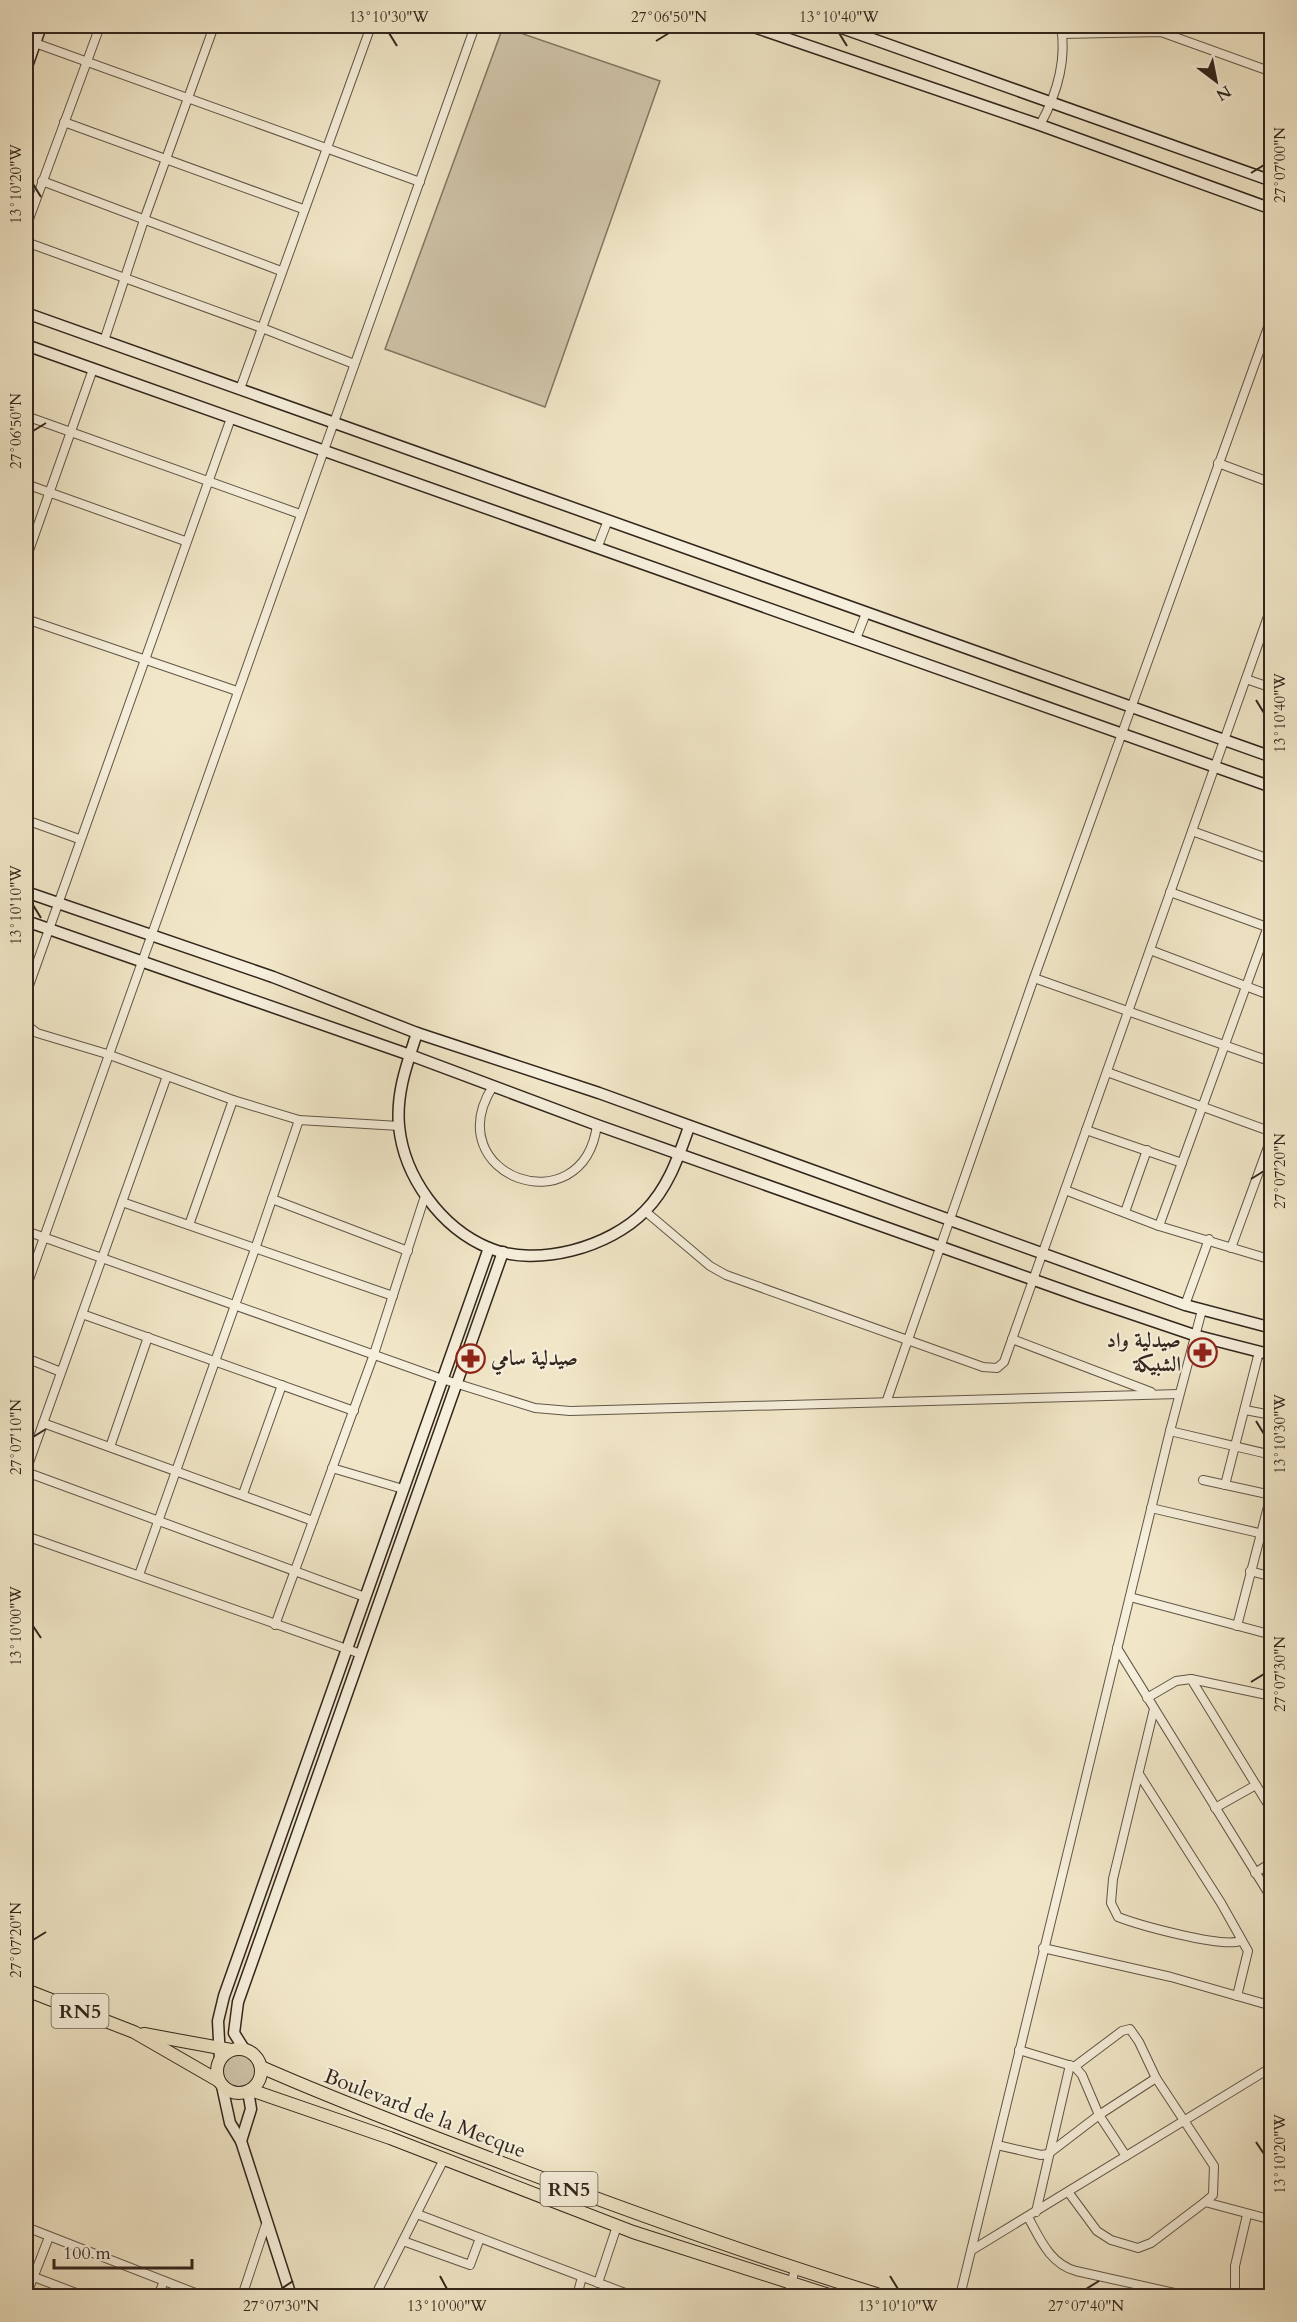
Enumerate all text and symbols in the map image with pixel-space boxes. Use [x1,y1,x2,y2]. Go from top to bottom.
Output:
text: 13°10'30"W [349,7,429,27]
text: 27°06'50"N [631,7,707,27]
text: 13°10'40"W [799,7,879,27]
north arrow [1186,51,1246,111]
text: N [1212,80,1235,106]
text: 27°07'00"N [1270,127,1290,203]
text: 13°10'20"W [6,144,26,224]
text: 27°06'50"N [6,393,26,469]
text: 13°10'40"W [1270,673,1290,753]
text: 13°10'10"W [6,865,26,945]
text: 27°07'20"N [1270,1133,1290,1209]
place label: صيدلية واد الشبيكة [1107,1326,1181,1379]
pharmacy icon: صيدلية واد الشبيكة [1186,1336,1218,1368]
pharmacy icon: صيدلية سامي [454,1342,486,1374]
place label: صيدلية سامي [490,1344,578,1376]
text: 13°10'30"W [1270,1394,1290,1474]
text: 27°07'10"N [6,1399,26,1475]
text: 13°10'00"W [6,1586,26,1666]
text: 27°07'30"N [1270,1636,1290,1712]
text: 27°07'20"N [6,1902,26,1978]
road number: RN5 [52,1994,109,2028]
street label: Boulevard de la Mecque [320,2062,530,2165]
text: 13°10'20"W [1270,2114,1290,2194]
road number: RN5 [540,2172,598,2206]
scale bar [54,2232,192,2270]
text: 100 m [63,2241,111,2266]
text: 27°07'30"N [243,2296,319,2316]
text: 13°10'00"W [407,2296,487,2316]
text: 13°10'10"W [858,2296,938,2316]
text: 27°07'40"N [1048,2296,1124,2316]

